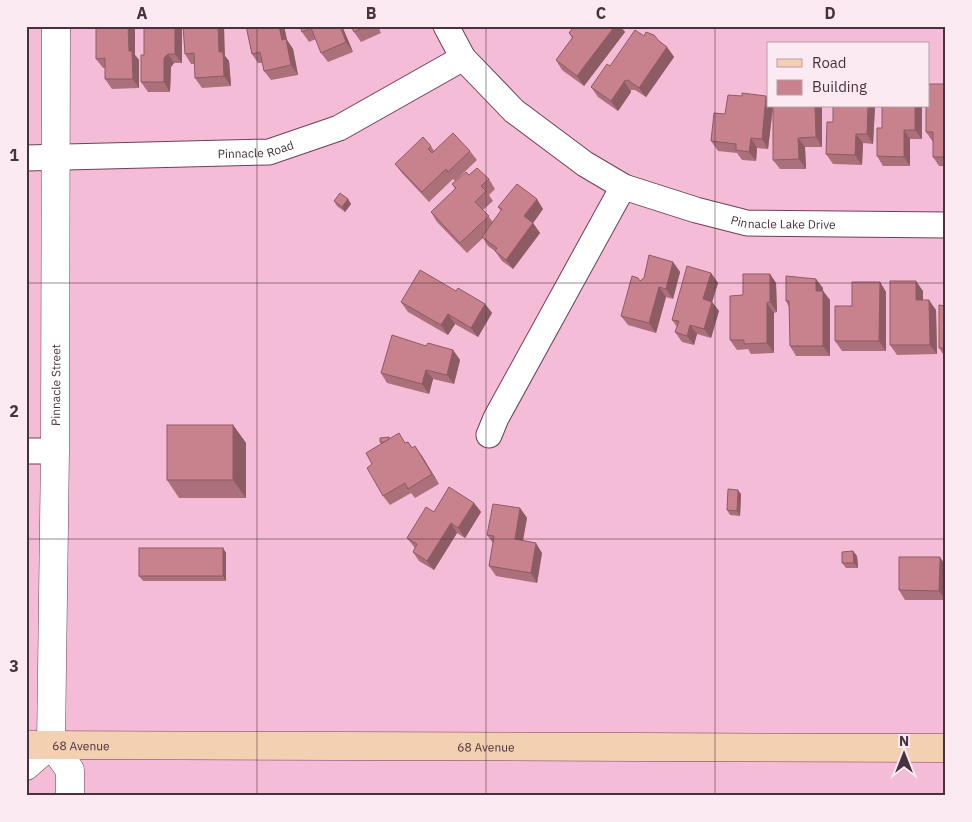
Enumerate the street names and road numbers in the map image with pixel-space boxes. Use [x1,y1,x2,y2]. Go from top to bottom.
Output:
street label: Pinnacle Road [217,137,295,161]
street label: Pinnacle Lake Drive [729,212,836,231]
street label: Pinnacle Street [48,344,63,426]
street label: 68 Avenue [52,738,110,753]
street label: 68 Avenue [457,739,515,754]

